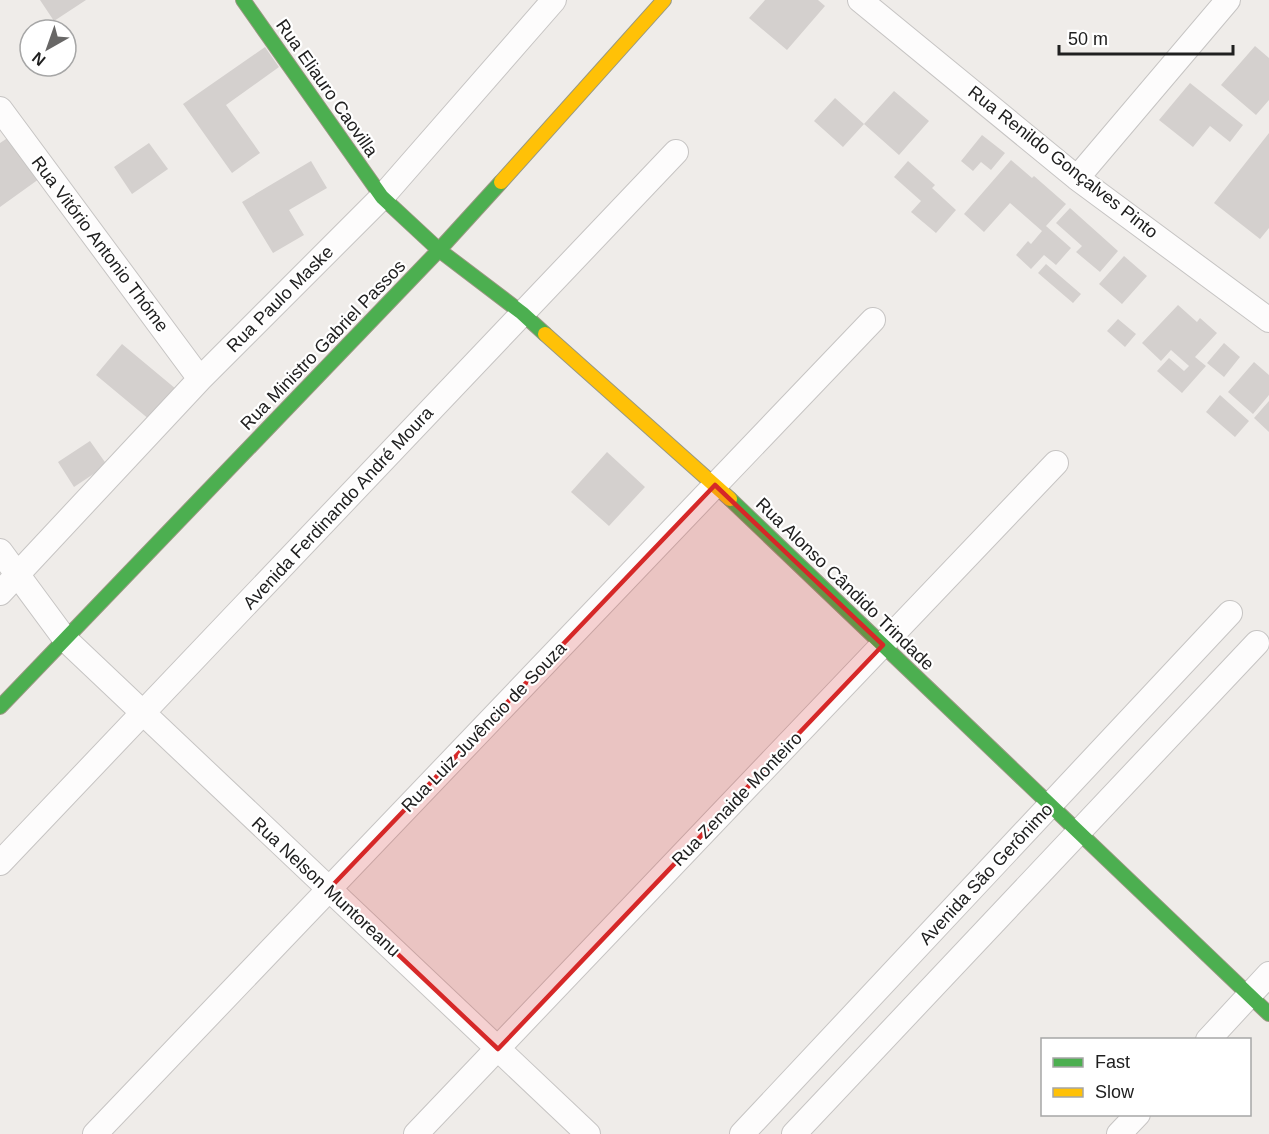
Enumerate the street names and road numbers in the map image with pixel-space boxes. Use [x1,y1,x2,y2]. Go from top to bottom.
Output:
street label: Rua Eliauro Caovilla [272,15,383,161]
street label: Rua Renildo Gonçalves Pinto [964,82,1162,242]
street label: Rua Vitório Antonio Thóme [27,152,173,336]
street label: Rua Paulo Maske [223,242,337,356]
street label: Rua Ministro Gabriel Passos [237,256,409,434]
street label: Avenida Ferdinando André Moura [239,402,438,613]
street label: Rua Alonso Cândido Trindade [752,494,938,674]
street label: Rua Luiz Juvêncio de Souza [398,637,571,816]
street label: Rua Zenaide Monteiro [668,728,806,870]
street label: Avenida São Gerônimo [915,799,1057,949]
street label: Rua Nelson Muntoreanu [248,813,404,961]

